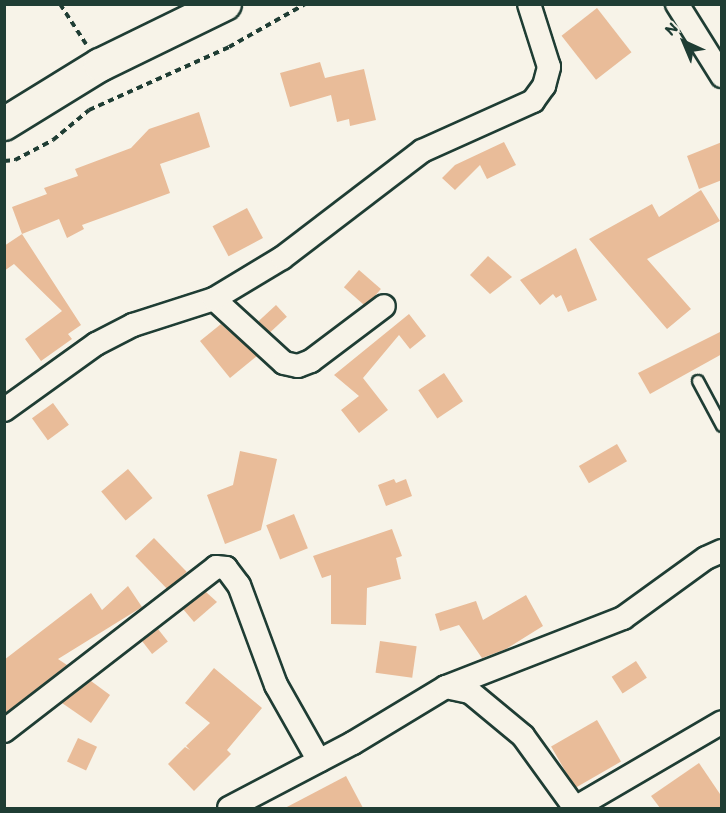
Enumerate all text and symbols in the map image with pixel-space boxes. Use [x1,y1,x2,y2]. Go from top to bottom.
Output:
north arrow [654,12,714,72]
text: N [661,18,682,39]

